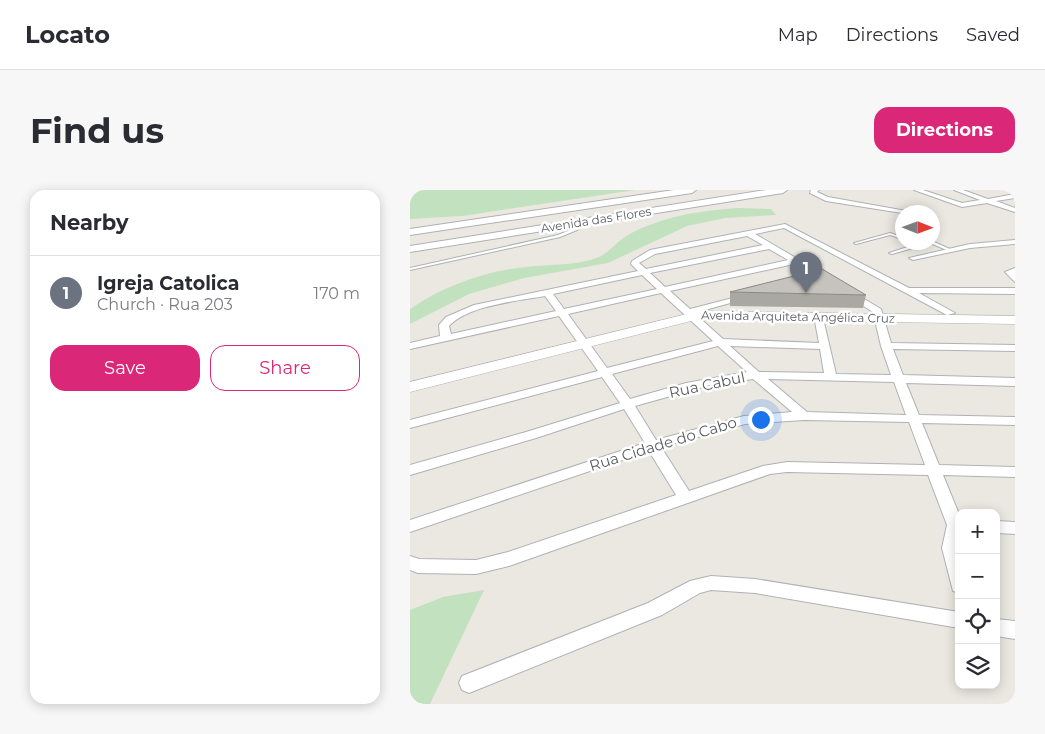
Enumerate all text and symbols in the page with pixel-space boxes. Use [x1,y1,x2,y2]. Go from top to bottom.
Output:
text: Locato [25,20,110,49]
text: Map [778,24,818,46]
text: Directions [846,24,938,46]
text: Saved [966,24,1020,46]
button: Directions [874,107,1015,153]
text: Find us [30,109,164,152]
street label: Avenida das Flores [539,203,652,236]
north arrow [895,205,940,250]
text: Nearby [50,210,129,235]
pin: 1 [790,252,822,293]
text: Igreja Catolica [97,272,240,295]
text: 1 [63,284,69,303]
text: 170 m [313,284,360,303]
text: Church · Rua 203 [97,295,233,314]
street label: Avenida Arquiteta Angélica Cruz [701,307,895,326]
button: Save [50,345,200,391]
button: Share [210,345,360,391]
street label: Rua Cabul [667,367,747,402]
your location [748,407,774,433]
street label: Rua Cidade do Cabo [587,412,739,475]
map controls [955,509,1000,689]
button: + [955,509,1000,554]
button: − [955,554,1000,599]
button: locate [955,599,1000,644]
button: layers [955,644,1000,689]

